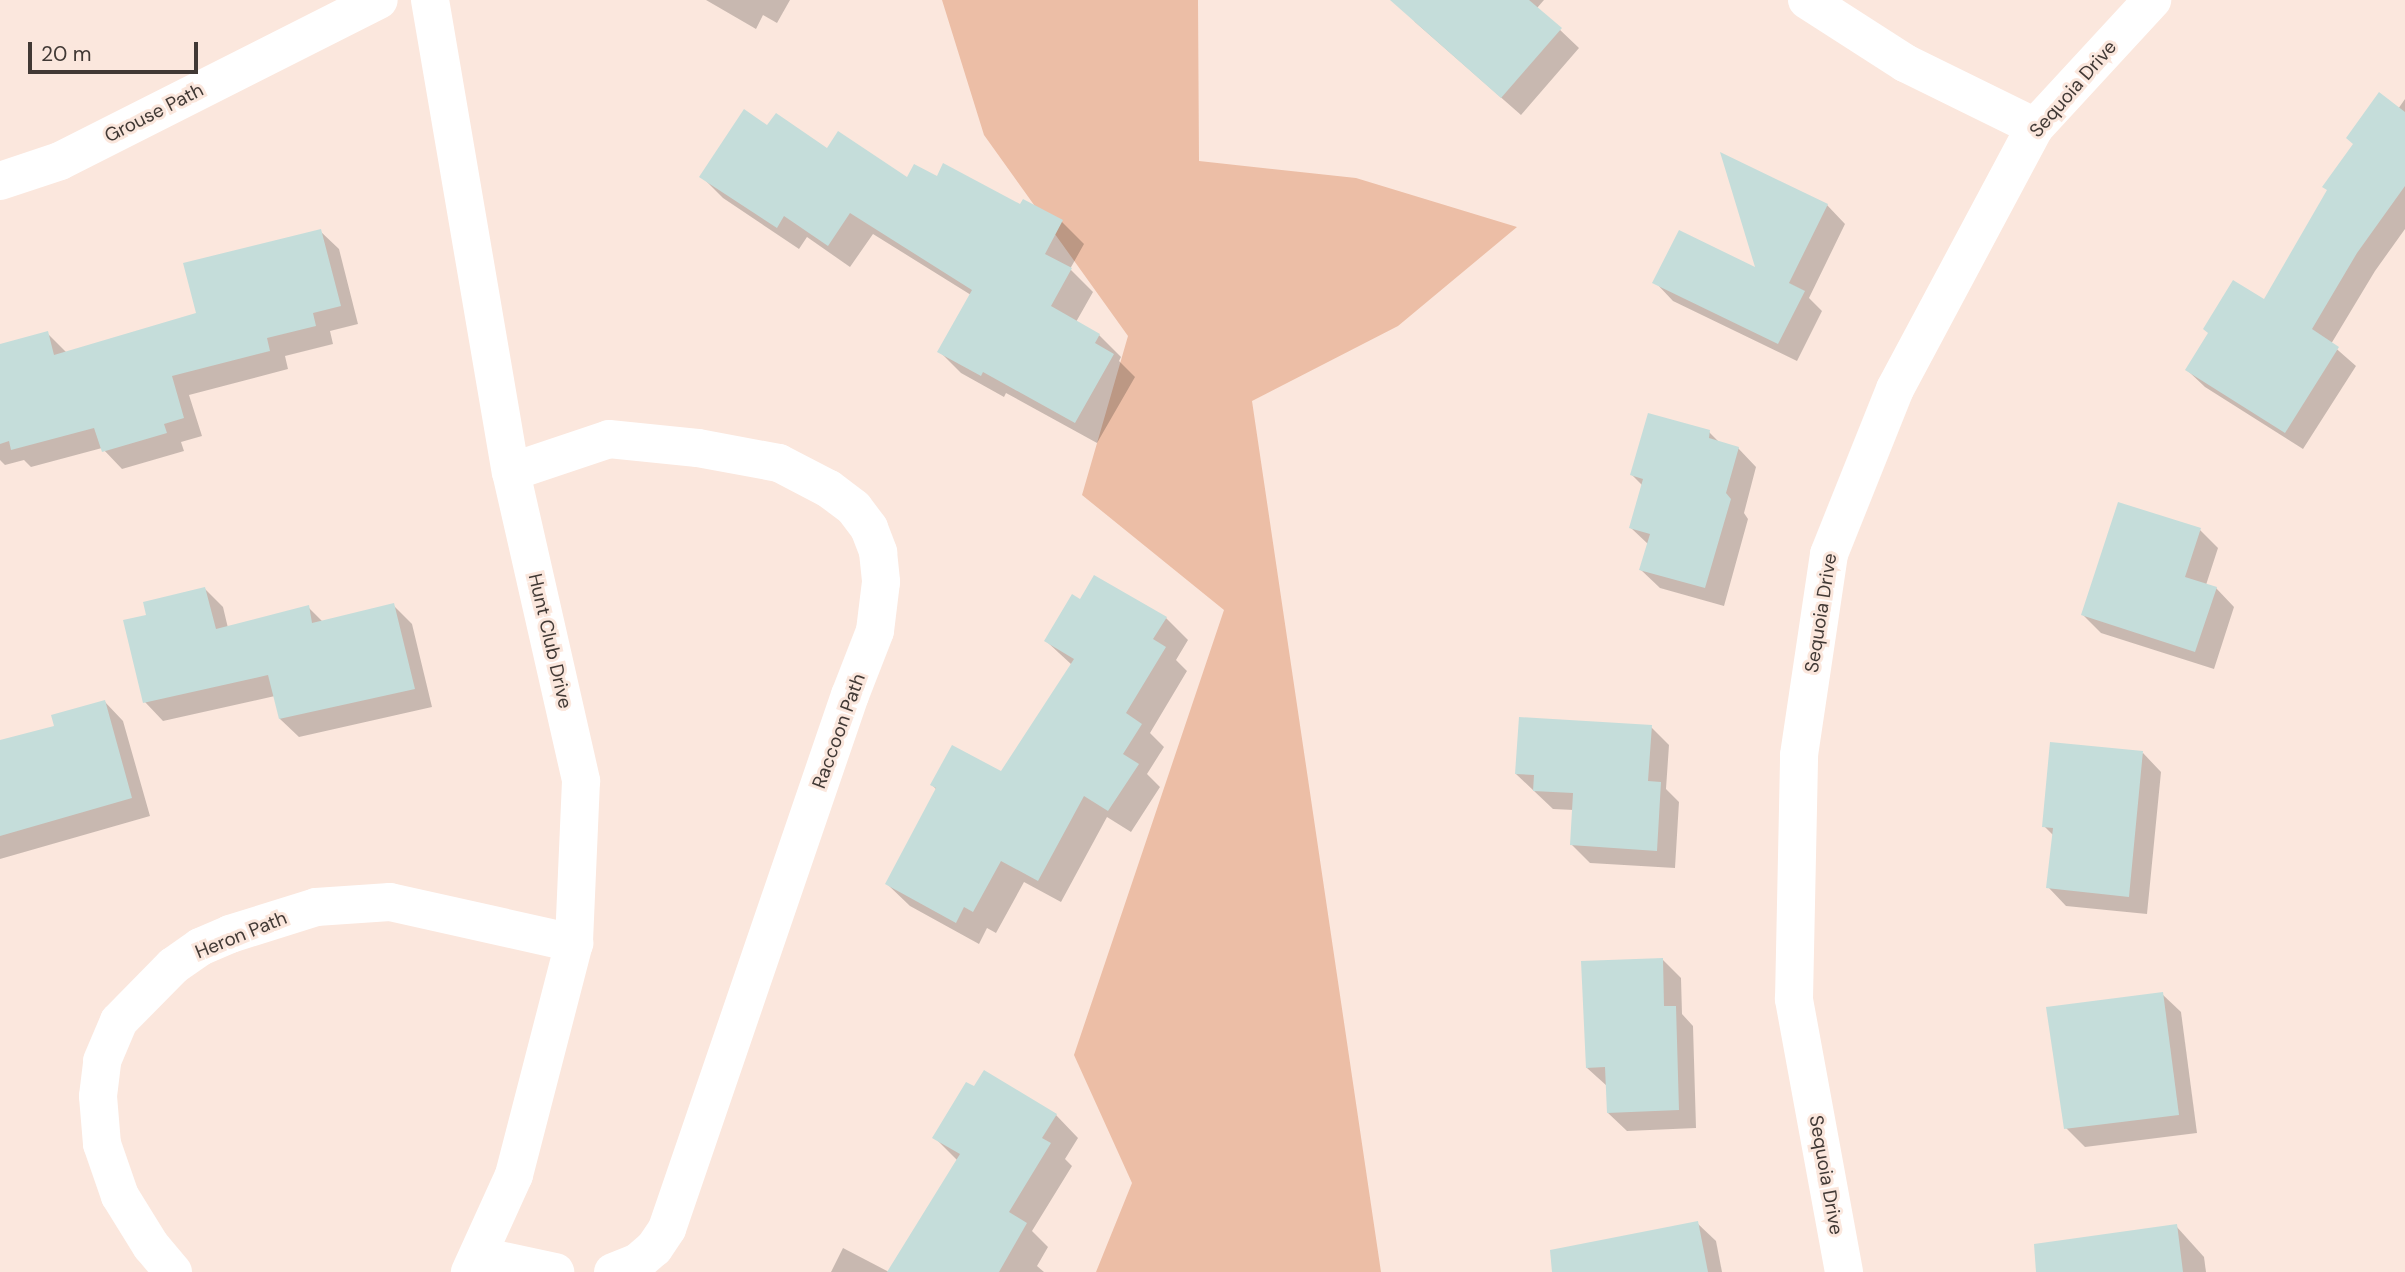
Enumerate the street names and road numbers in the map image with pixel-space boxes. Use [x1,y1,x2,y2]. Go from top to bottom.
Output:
street label: Sequoia Drive [2025,36,2121,142]
street label: Grouse Path [101,78,207,148]
street label: Sequoia Drive [1800,552,1842,674]
street label: Hunt Club Drive [523,571,577,711]
street label: Raccoon Path [808,670,870,792]
street label: Heron Path [192,906,290,964]
street label: Sequoia Drive [1804,1114,1848,1236]

